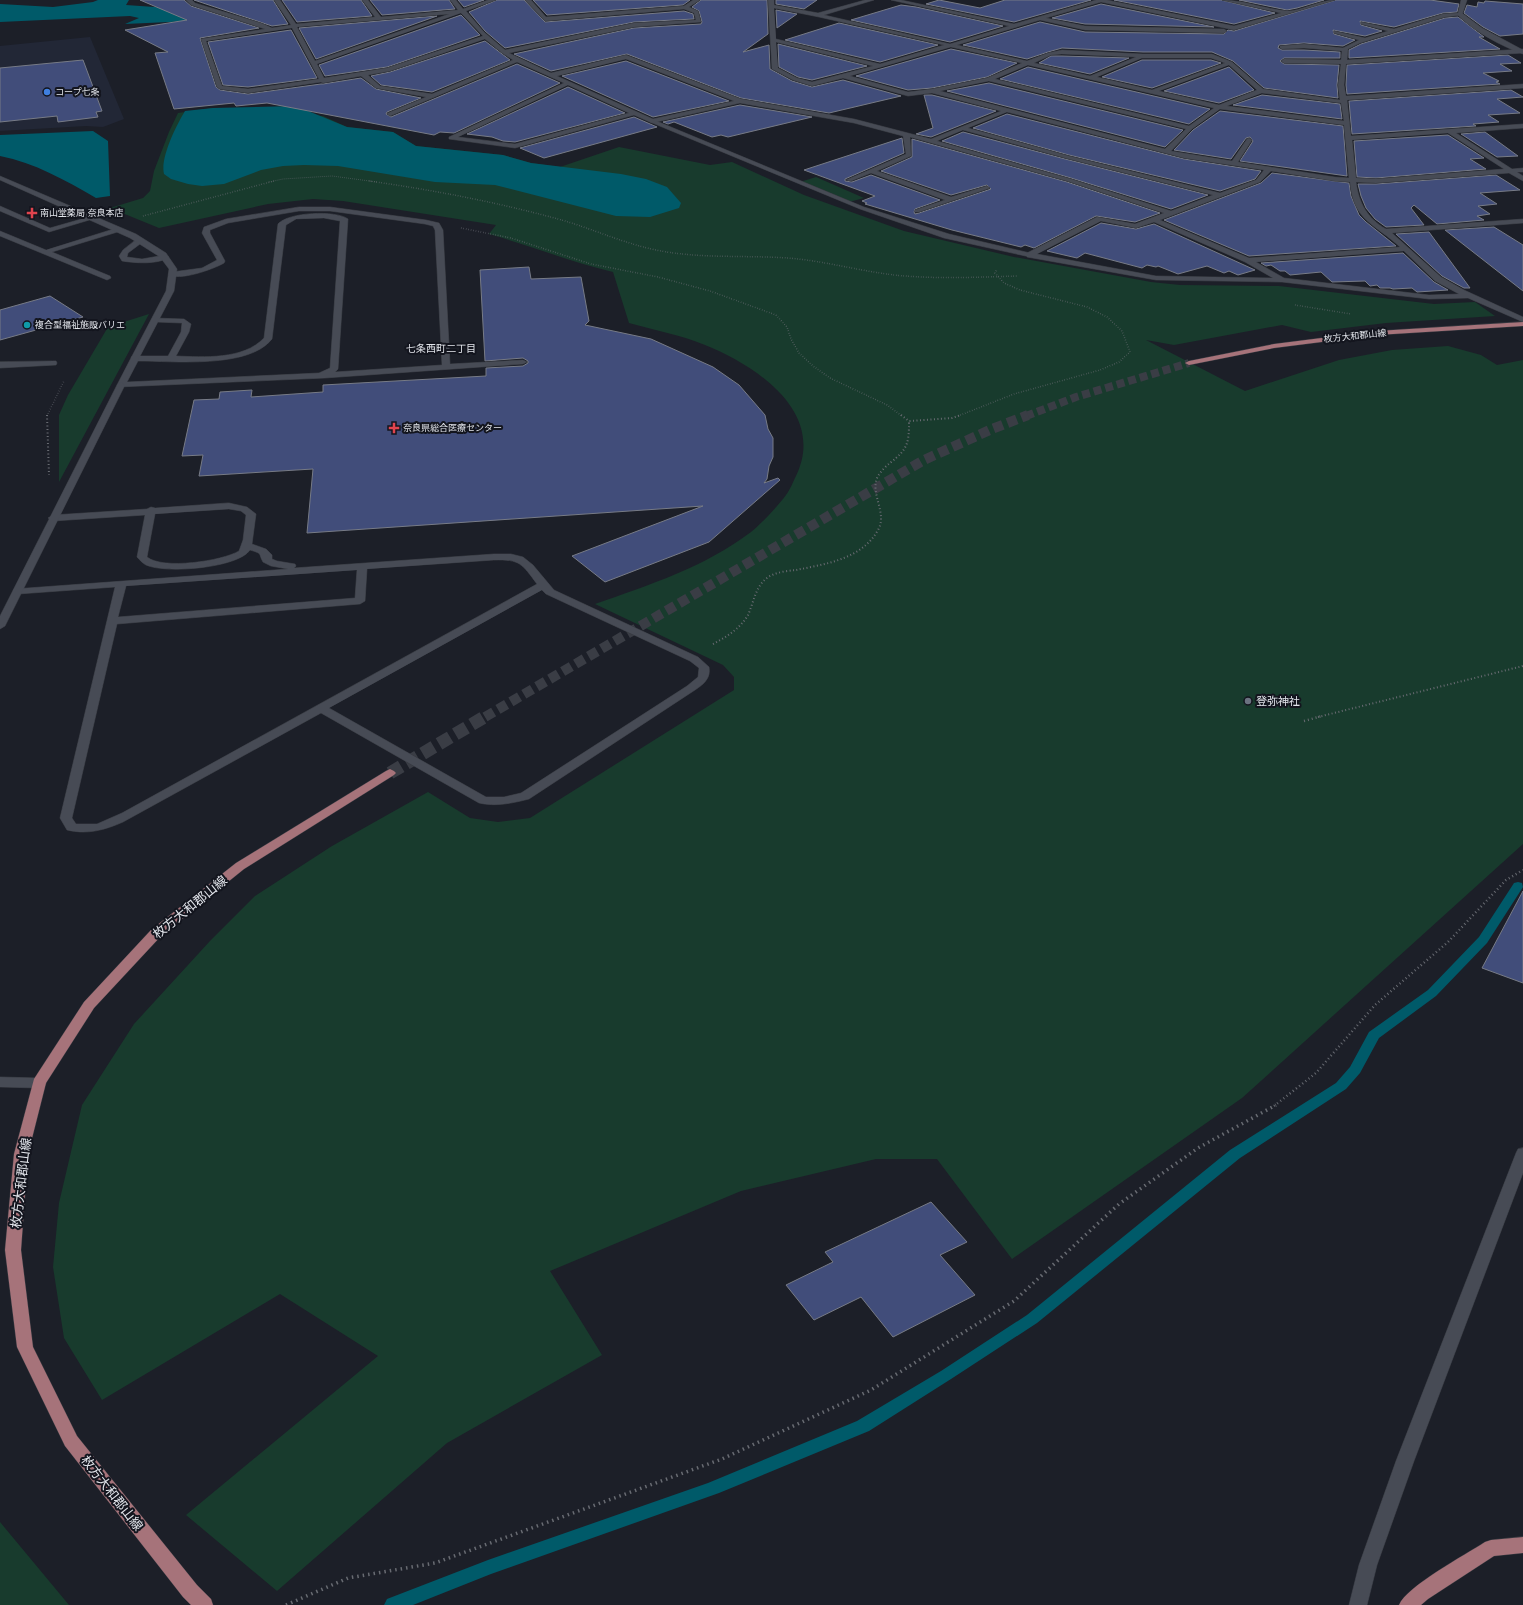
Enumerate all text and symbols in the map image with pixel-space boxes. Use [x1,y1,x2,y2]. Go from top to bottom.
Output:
marker: コープ七条 [42,87,52,97]
place label: コープ七条 [55,87,99,97]
marker: 南山堂薬局 奈良本店 [27,208,37,218]
place label: 南山堂薬局 奈良本店 [40,208,124,218]
place label: 複合型福祉施設バリエ [35,319,125,330]
marker: 複合型福祉施設バリエ [22,320,32,330]
street label: 枚方大和郡山線 [1323,328,1388,344]
district label: 七条西町二丁目 [406,343,476,354]
marker: 奈良県総合医療センター [388,422,400,434]
place label: 奈良県総合医療センター [403,423,502,433]
place label: 登弥神社 [1256,695,1300,707]
marker: 登弥神社 [1243,696,1253,706]
street label: 枚方大和郡山線 [150,873,230,941]
street label: 枚方大和郡山線 [8,1137,34,1229]
street label: 枚方大和郡山線 [78,1453,146,1533]

